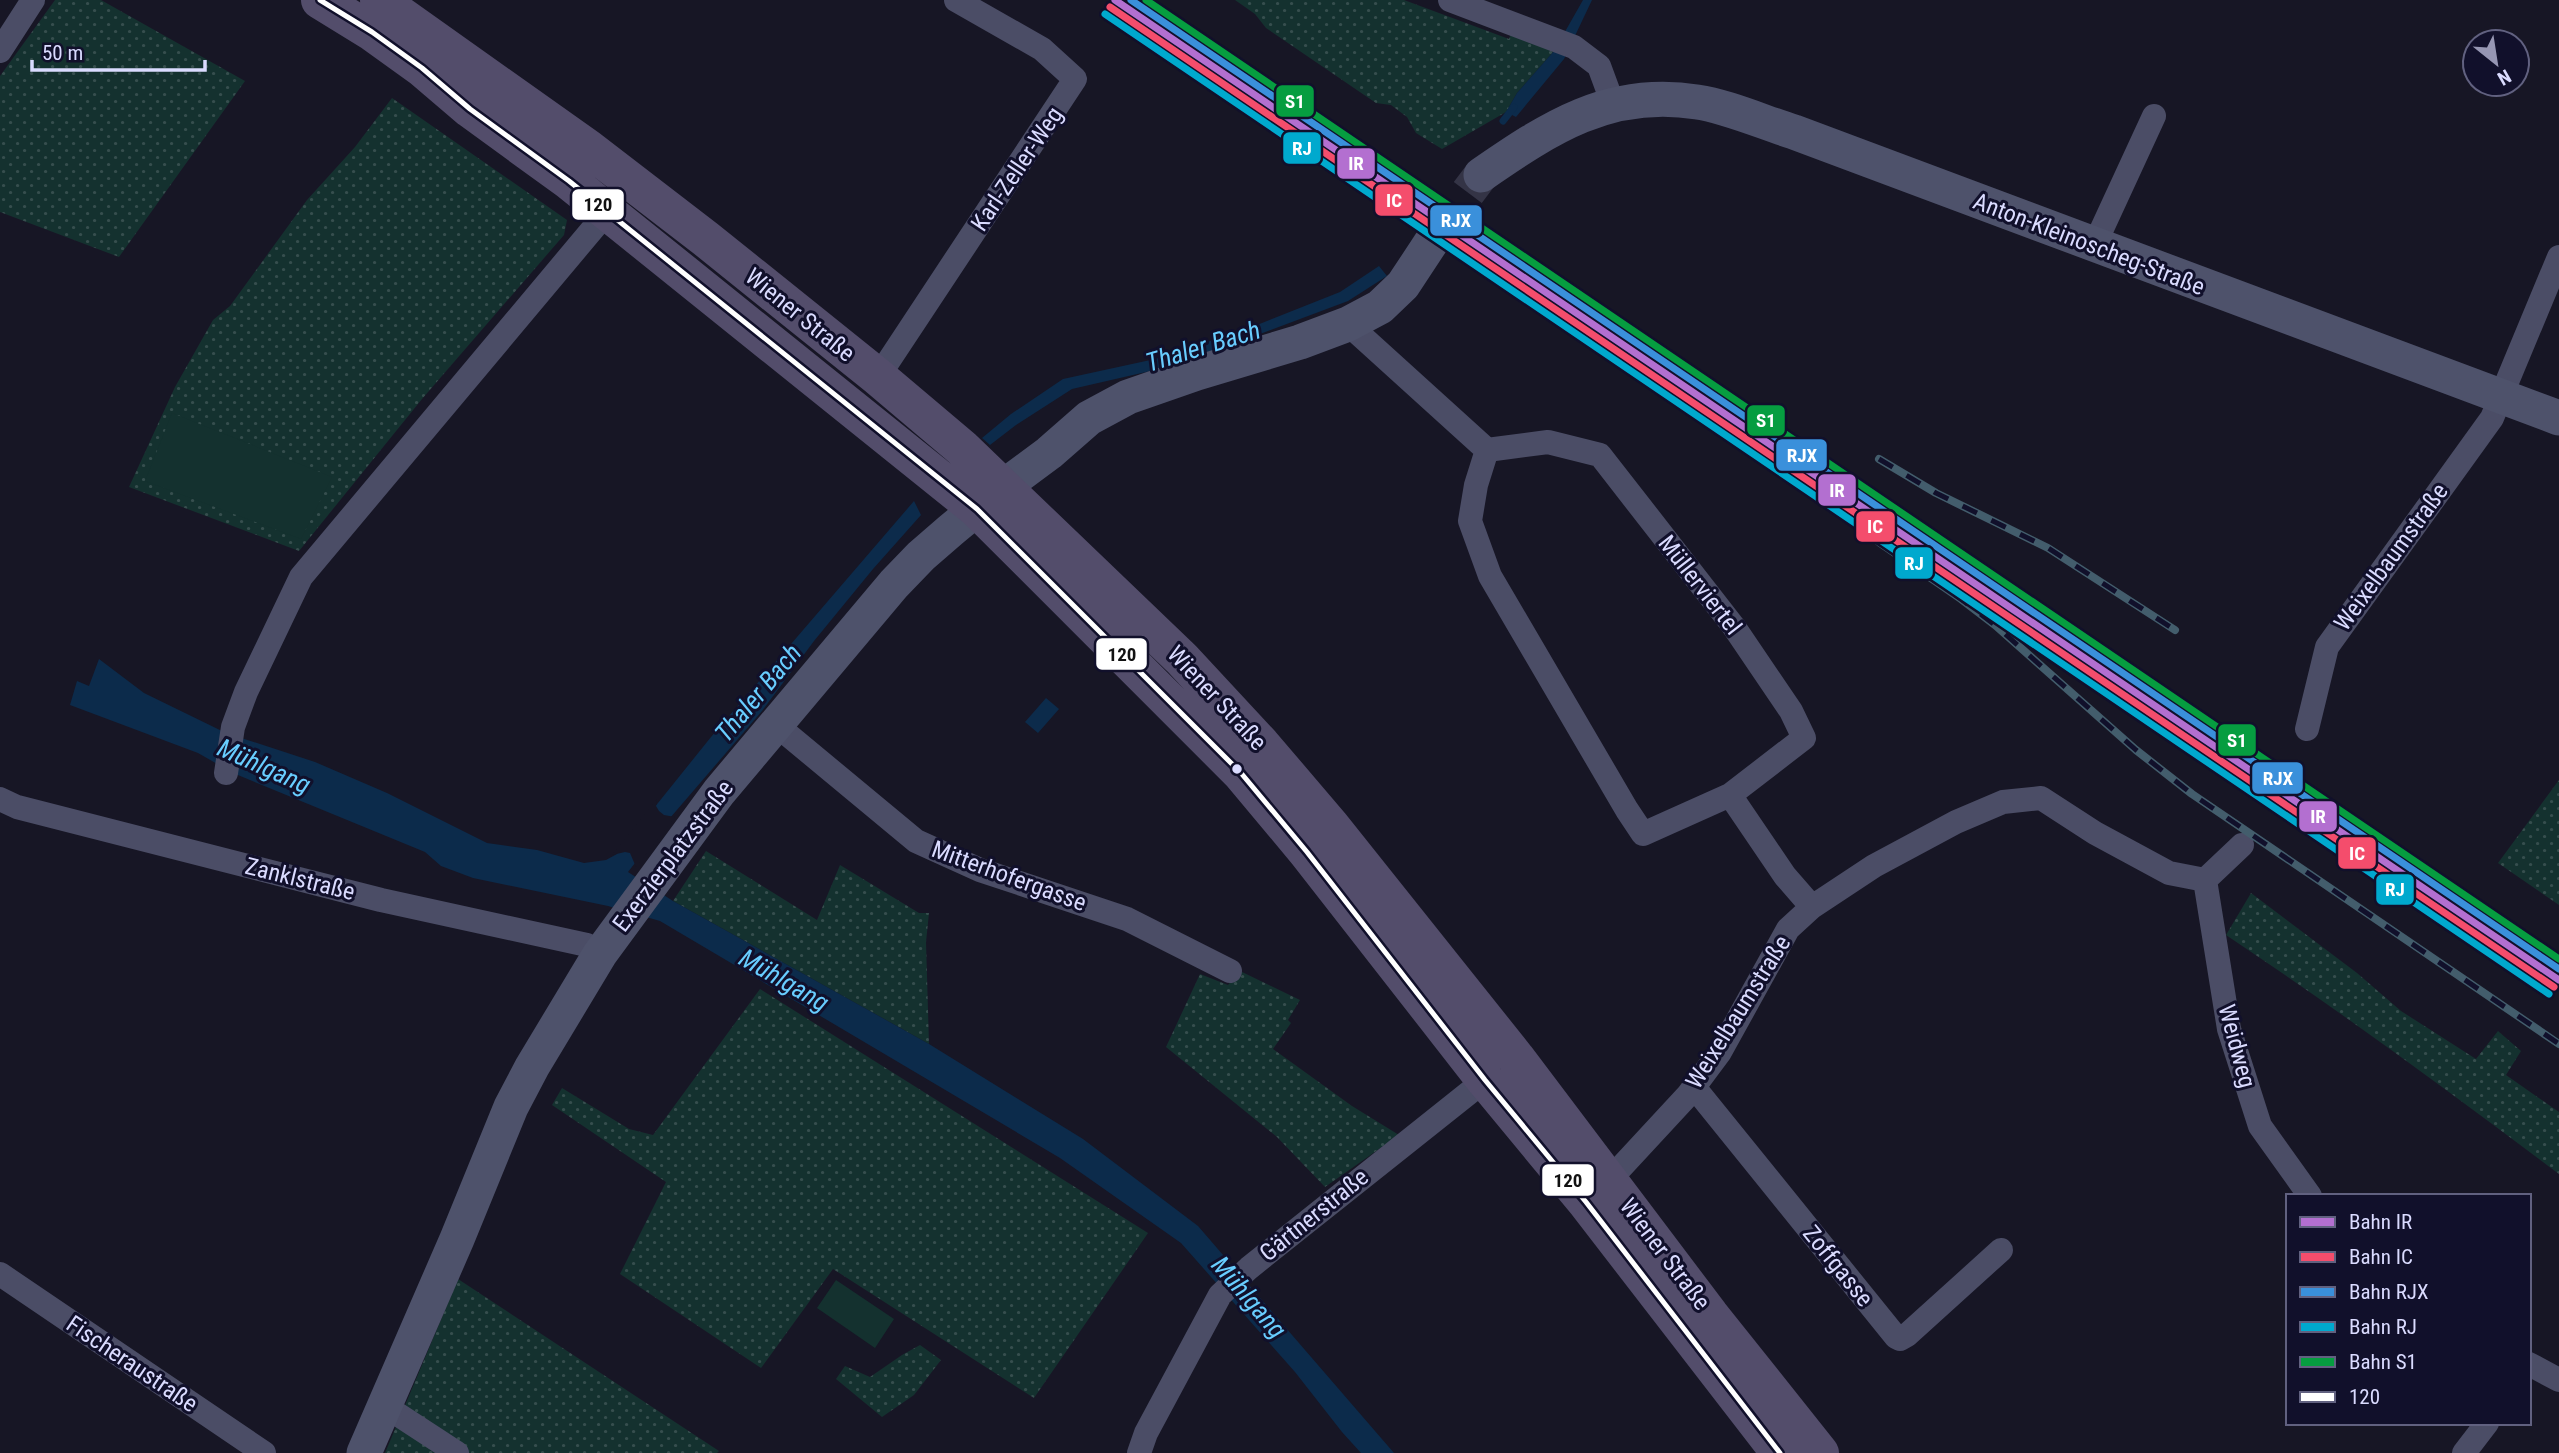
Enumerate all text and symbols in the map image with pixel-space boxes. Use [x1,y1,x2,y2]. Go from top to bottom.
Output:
scale bar [32,28,205,72]
north arrow [2461,28,2531,98]
text: 50 m [42,41,83,65]
text: N [2493,64,2515,90]
line badge: S1 [1275,84,1315,118]
text: S1 [1285,90,1305,113]
street label: Karl-Zeller-Weg [965,102,1069,236]
line badge: RJ [1282,131,1322,165]
text: RJ [1292,137,1312,160]
line badge: IR [1336,147,1376,180]
text: IR [1348,152,1364,175]
line badge: IC [1374,183,1414,217]
street label: Anton-Kleinoscheg-Straße [1969,187,2209,301]
line badge: 120 [571,188,625,221]
text: IC [1386,189,1402,212]
text: 120 [584,193,612,216]
line badge: RJX [1429,204,1483,237]
text: RJX [1441,209,1472,232]
street label: Wiener Straße [740,262,860,368]
water label: Thaler Bach [1142,314,1264,378]
line badge: S1 [1746,404,1786,437]
text: S1 [1756,409,1776,432]
line badge: RJX [1775,438,1828,472]
text: RJX [1787,444,1818,467]
line badge: IR [1817,473,1857,507]
street label: Weixelbaumstraße [2328,478,2454,636]
text: IR [1829,479,1845,502]
line badge: IC [1855,510,1896,543]
text: IC [1867,515,1883,538]
street label: Müllerviertel [1653,530,1747,640]
line badge: RJ [1894,546,1934,580]
text: RJ [1904,552,1924,575]
line badge: 120 [1095,637,1148,671]
water label: Thaler Bach [708,638,808,748]
street label: Wiener Straße [1162,640,1272,756]
text: 120 [1108,643,1136,666]
line badge: S1 [2217,723,2257,757]
text: S1 [2227,729,2247,752]
water label: Mühlgang [213,732,315,800]
line badge: RJX [2251,761,2304,795]
unlabelled marker [1230,762,1244,776]
text: RJX [2263,767,2294,790]
street label: Exerzierplatzstraße [607,775,739,937]
line badge: IR [2298,800,2338,833]
text: IR [2310,805,2326,828]
street label: Mitterhofergasse [928,835,1090,917]
line badge: IC [2337,836,2377,870]
text: IC [2349,842,2365,865]
street label: Zanklstraße [242,852,358,906]
line badge: RJ [2375,873,2415,906]
text: RJ [2385,878,2405,901]
street label: Weixelbaumstraße [1680,930,1796,1094]
water label: Mühlgang [734,942,834,1018]
street label: Weidweg [2212,1001,2262,1091]
street label: Gärtnerstraße [1254,1163,1374,1267]
line badge: 120 [1541,1163,1595,1197]
text: 120 [1554,1169,1582,1192]
street label: Wiener Straße [1614,1193,1716,1315]
legend [2286,1194,2531,1425]
text: Bahn IR [2349,1210,2412,1234]
street label: Zoffgasse [1797,1220,1879,1312]
text: Bahn IC [2349,1245,2413,1269]
water label: Mühlgang [1205,1250,1293,1344]
text: Bahn RJX [2349,1280,2429,1304]
street label: Fischeraustraße [61,1310,203,1418]
text: Bahn RJ [2349,1315,2417,1339]
text: Bahn S1 [2349,1350,2417,1374]
text: 120 [2349,1385,2380,1409]

